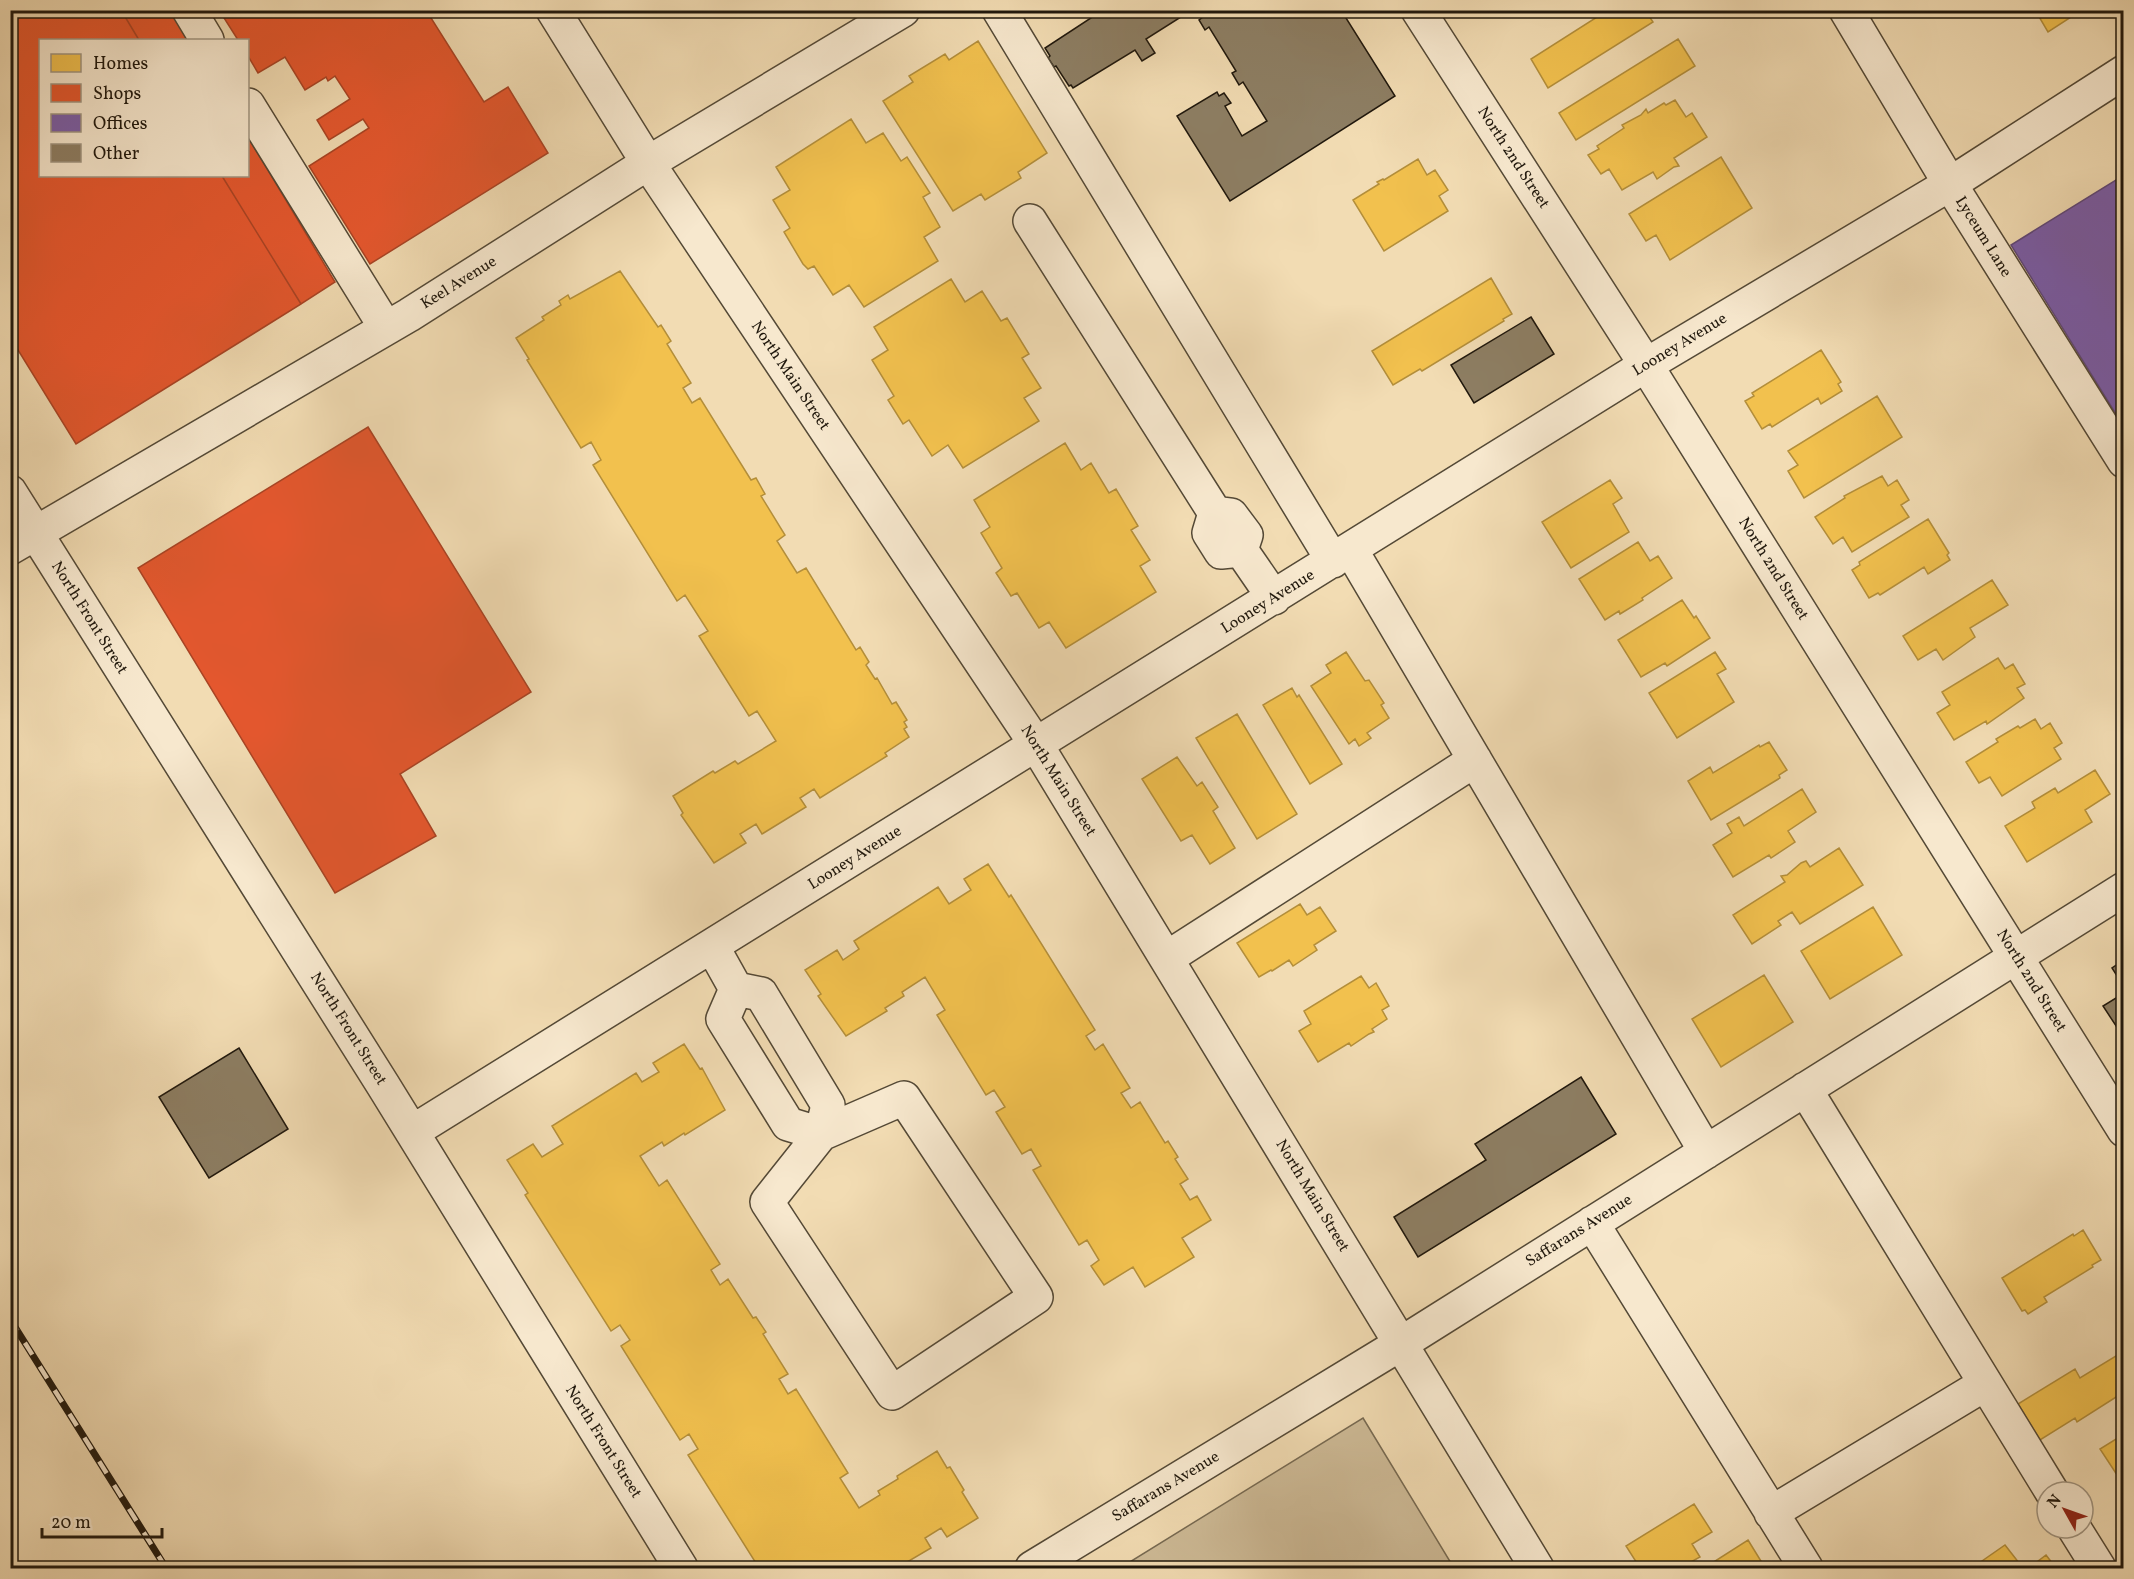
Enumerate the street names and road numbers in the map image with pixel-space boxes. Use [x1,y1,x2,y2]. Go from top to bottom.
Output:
street label: North 2nd Street [1472,103,1554,214]
street label: Lyceum Lane [1949,192,2017,282]
street label: Keel Avenue [417,251,501,315]
street label: Looney Avenue [1629,308,1731,382]
street label: North Main Street [745,317,835,435]
street label: North 2nd Street [1732,513,1814,625]
street label: North Front Street [45,557,133,679]
street label: Looney Avenue [1217,564,1319,640]
street label: North Main Street [1015,721,1101,841]
street label: Looney Avenue [804,820,906,896]
street label: North 2nd Street [1990,925,2072,1037]
street label: North Front Street [304,968,392,1090]
street label: North Main Street [1270,1136,1355,1257]
street label: Saffarans Avenue [1521,1189,1637,1273]
street label: North Front Street [559,1381,647,1503]
street label: Saffarans Avenue [1108,1446,1224,1528]

